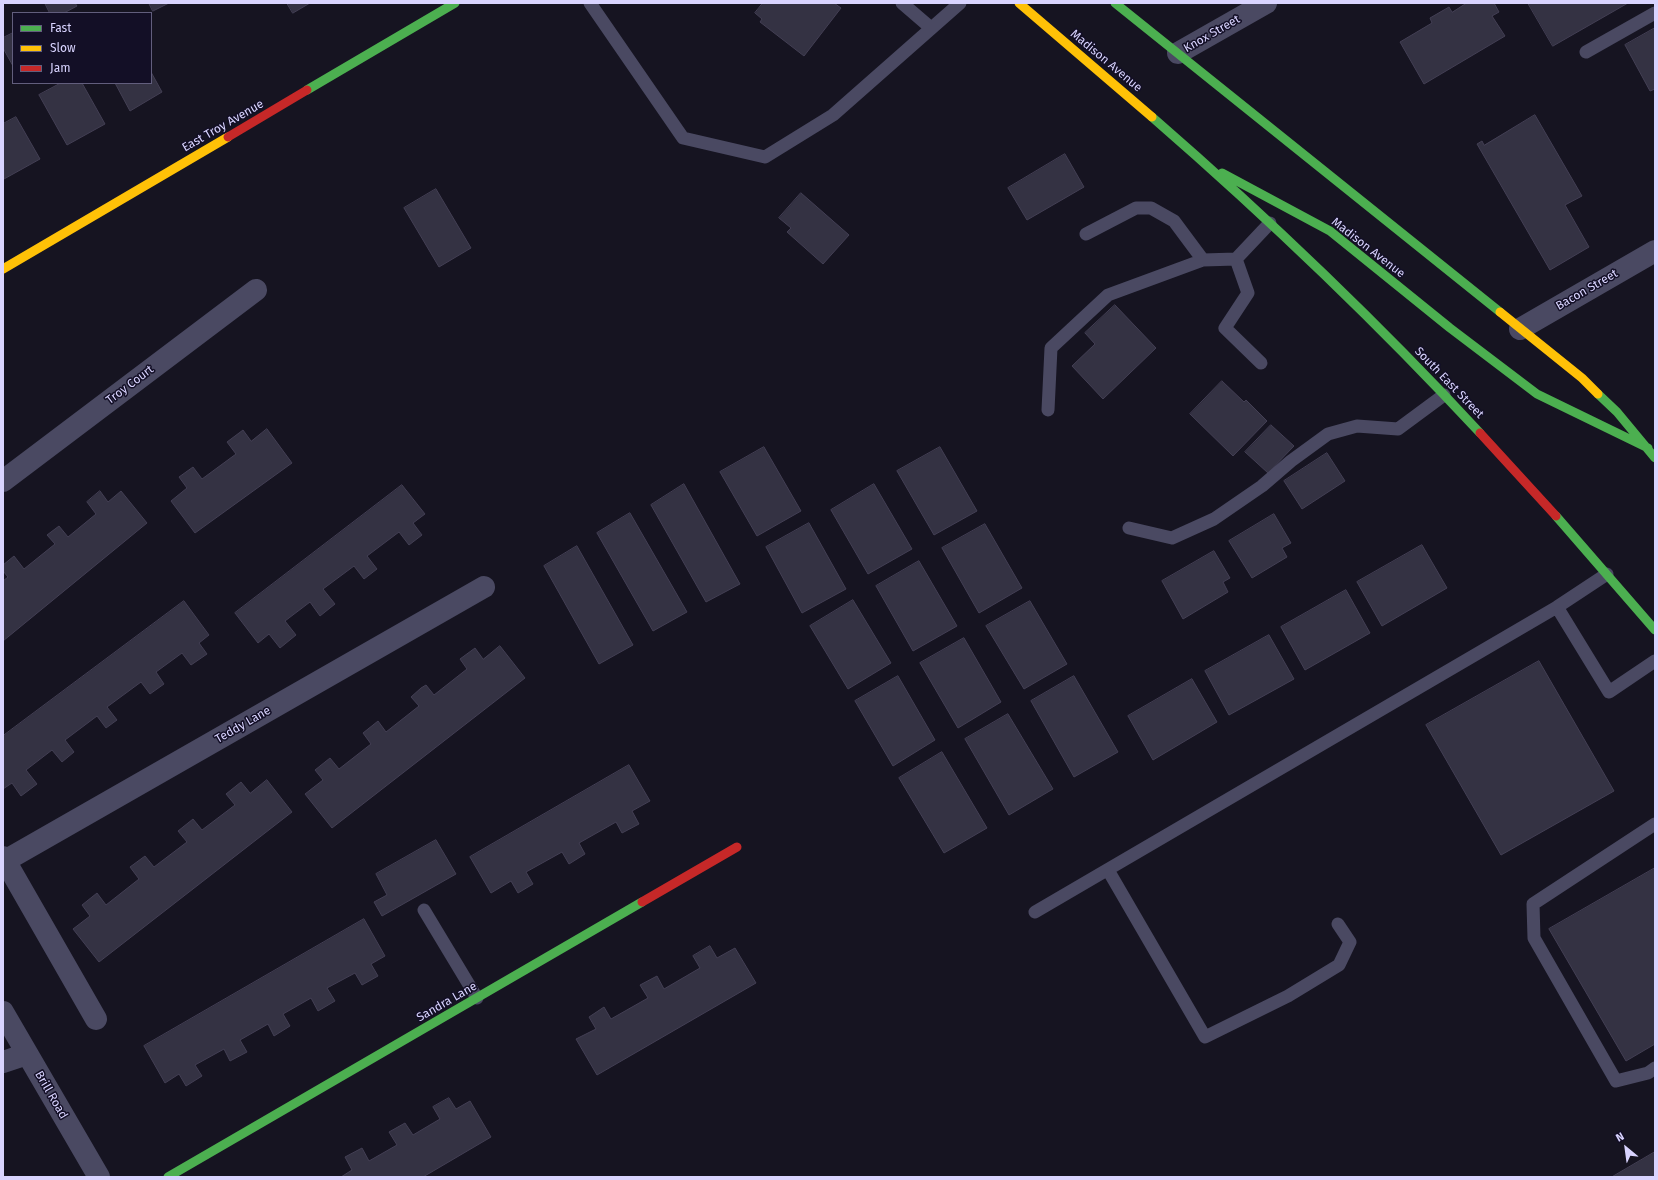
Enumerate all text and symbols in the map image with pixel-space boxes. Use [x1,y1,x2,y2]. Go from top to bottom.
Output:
legend [12,12,152,84]
street label: Knox Street [1181,12,1243,56]
text: Fast [50,21,72,35]
street label: Madison Avenue [1067,27,1145,95]
text: Slow [50,41,76,55]
text: Jam [50,61,70,75]
street label: East Troy Avenue [180,97,266,155]
street label: Madison Avenue [1328,215,1408,281]
street label: Bacon Street [1553,266,1621,314]
street label: South East Street [1411,344,1487,422]
street label: Troy Court [103,363,157,407]
street label: Teddy Lane [213,703,273,747]
street label: Sandra Lane [414,979,480,1025]
street label: Brill Road [31,1068,71,1122]
north arrow [1606,1128,1646,1168]
text: N [1614,1130,1626,1145]

